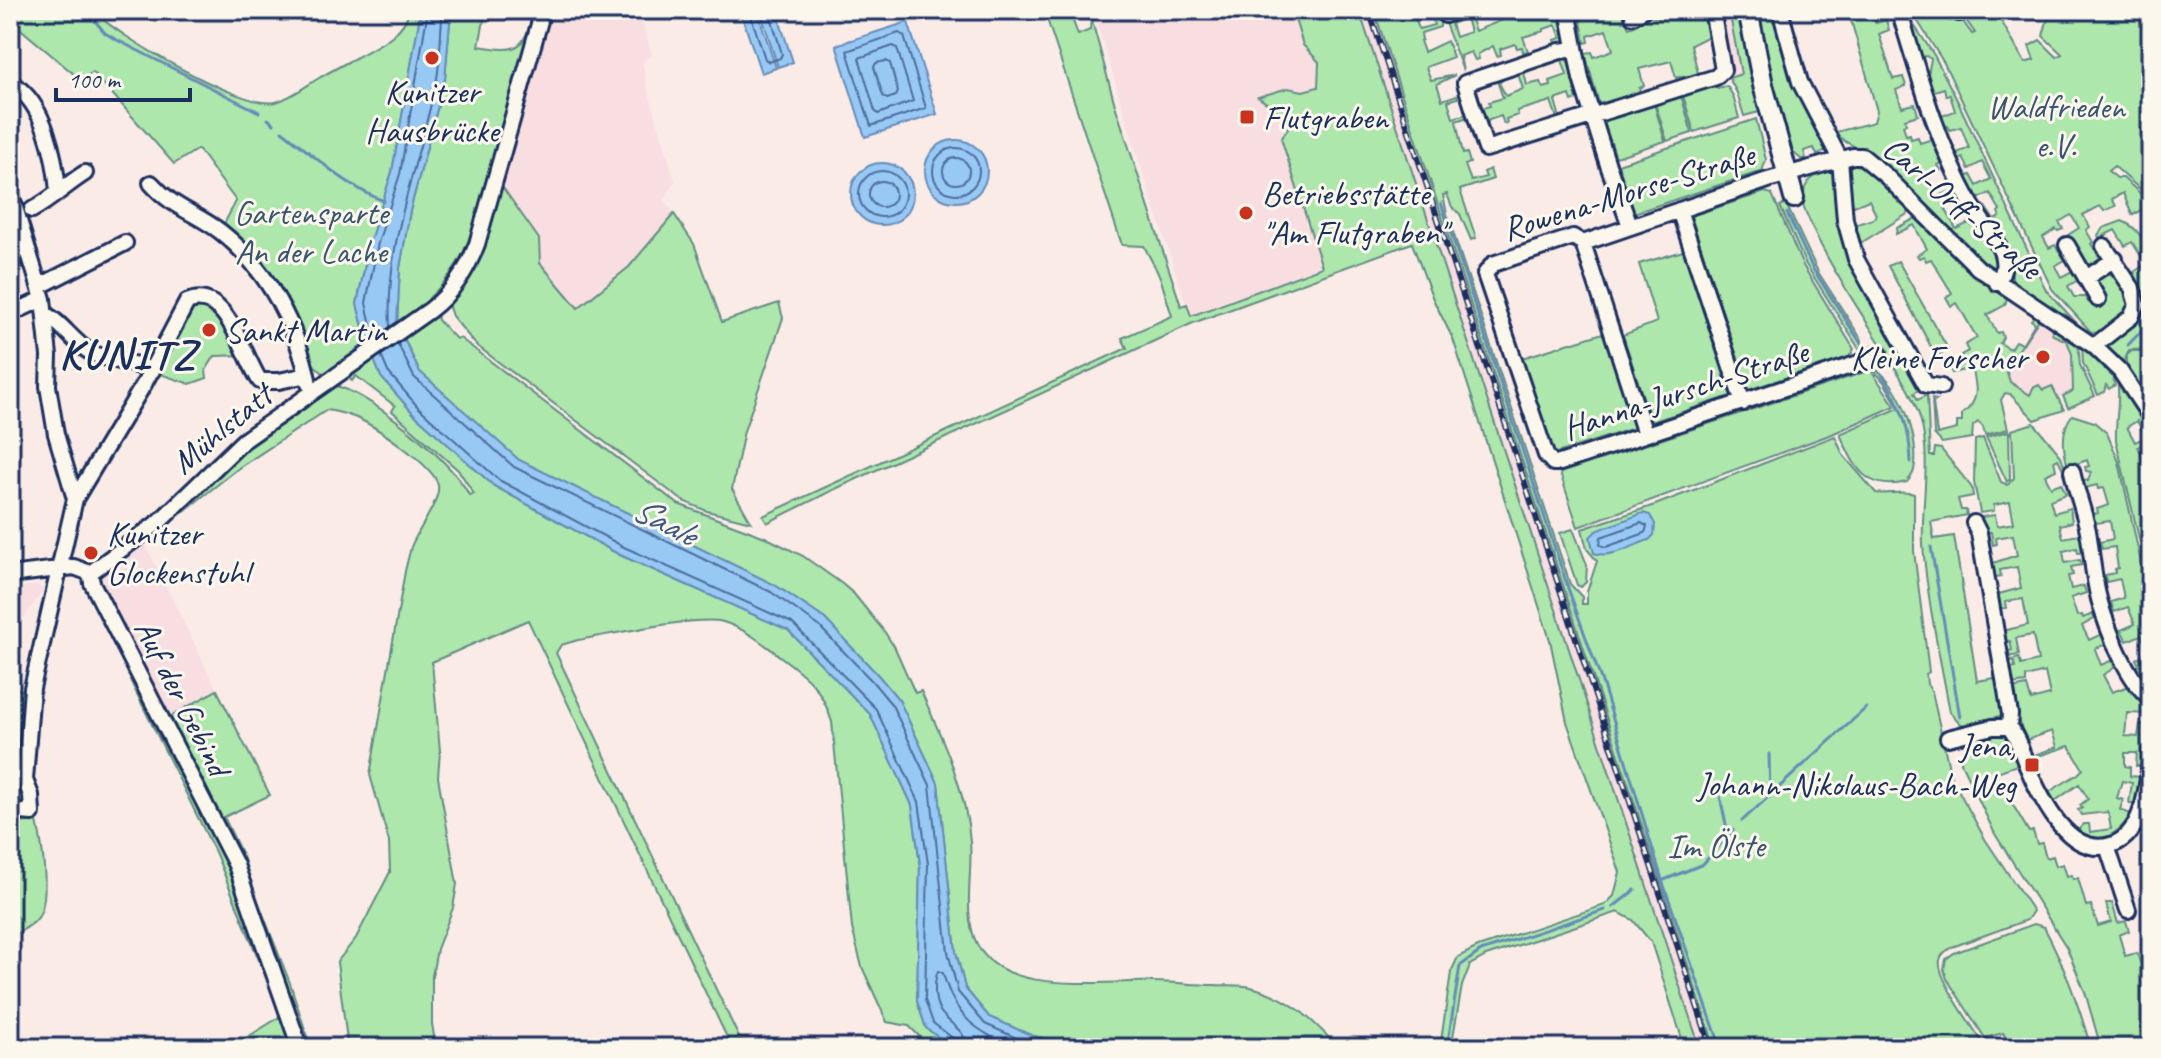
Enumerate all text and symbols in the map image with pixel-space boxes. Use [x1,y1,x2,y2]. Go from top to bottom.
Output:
marker: Kunitzer Hausbrücke [423,49,441,67]
scale bar [56,52,190,102]
text: 100 m [68,65,122,95]
place label: Kunitzer Hausbrücke [365,70,502,152]
park label: Waldfrieden e.V. [1987,85,2127,167]
place label: Flutgraben [1263,96,1389,139]
marker: Flutgraben [1238,108,1256,126]
street label: Carl-Orff-Straße [1874,126,2053,290]
street label: Rowena-Morse-Straße [1497,132,1762,250]
place label: Betriebsstätte "Am Flutgraben" [1262,172,1453,254]
park label: Gartensparte An der Lache [234,191,391,273]
marker: Betriebsstätte "Am Flutgraben" [1237,204,1255,222]
place label: Sankt Martin [225,309,388,352]
marker: Sankt Martin [200,321,218,339]
district label: KUNITZ [59,328,202,381]
street label: Hanna-Jursch-Straße [1557,329,1816,449]
place label: Kleine Forscher [1851,336,2031,379]
marker: Kleine Forscher [2034,348,2052,366]
street label: Mühlstatt [162,371,284,483]
water label: Saale [625,486,709,559]
place label: Kunitzer Glockenstuhl [107,512,256,594]
marker: Kunitzer Glockenstuhl [82,544,100,562]
street label: Auf der Gebind [125,612,242,787]
place label: Jena, Johann-Nikolaus-Bach-Weg [1695,724,2018,806]
marker: Jena, Johann-Nikolaus-Bach-Weg [2023,756,2041,774]
park label: Im Ölste [1667,824,1768,867]

